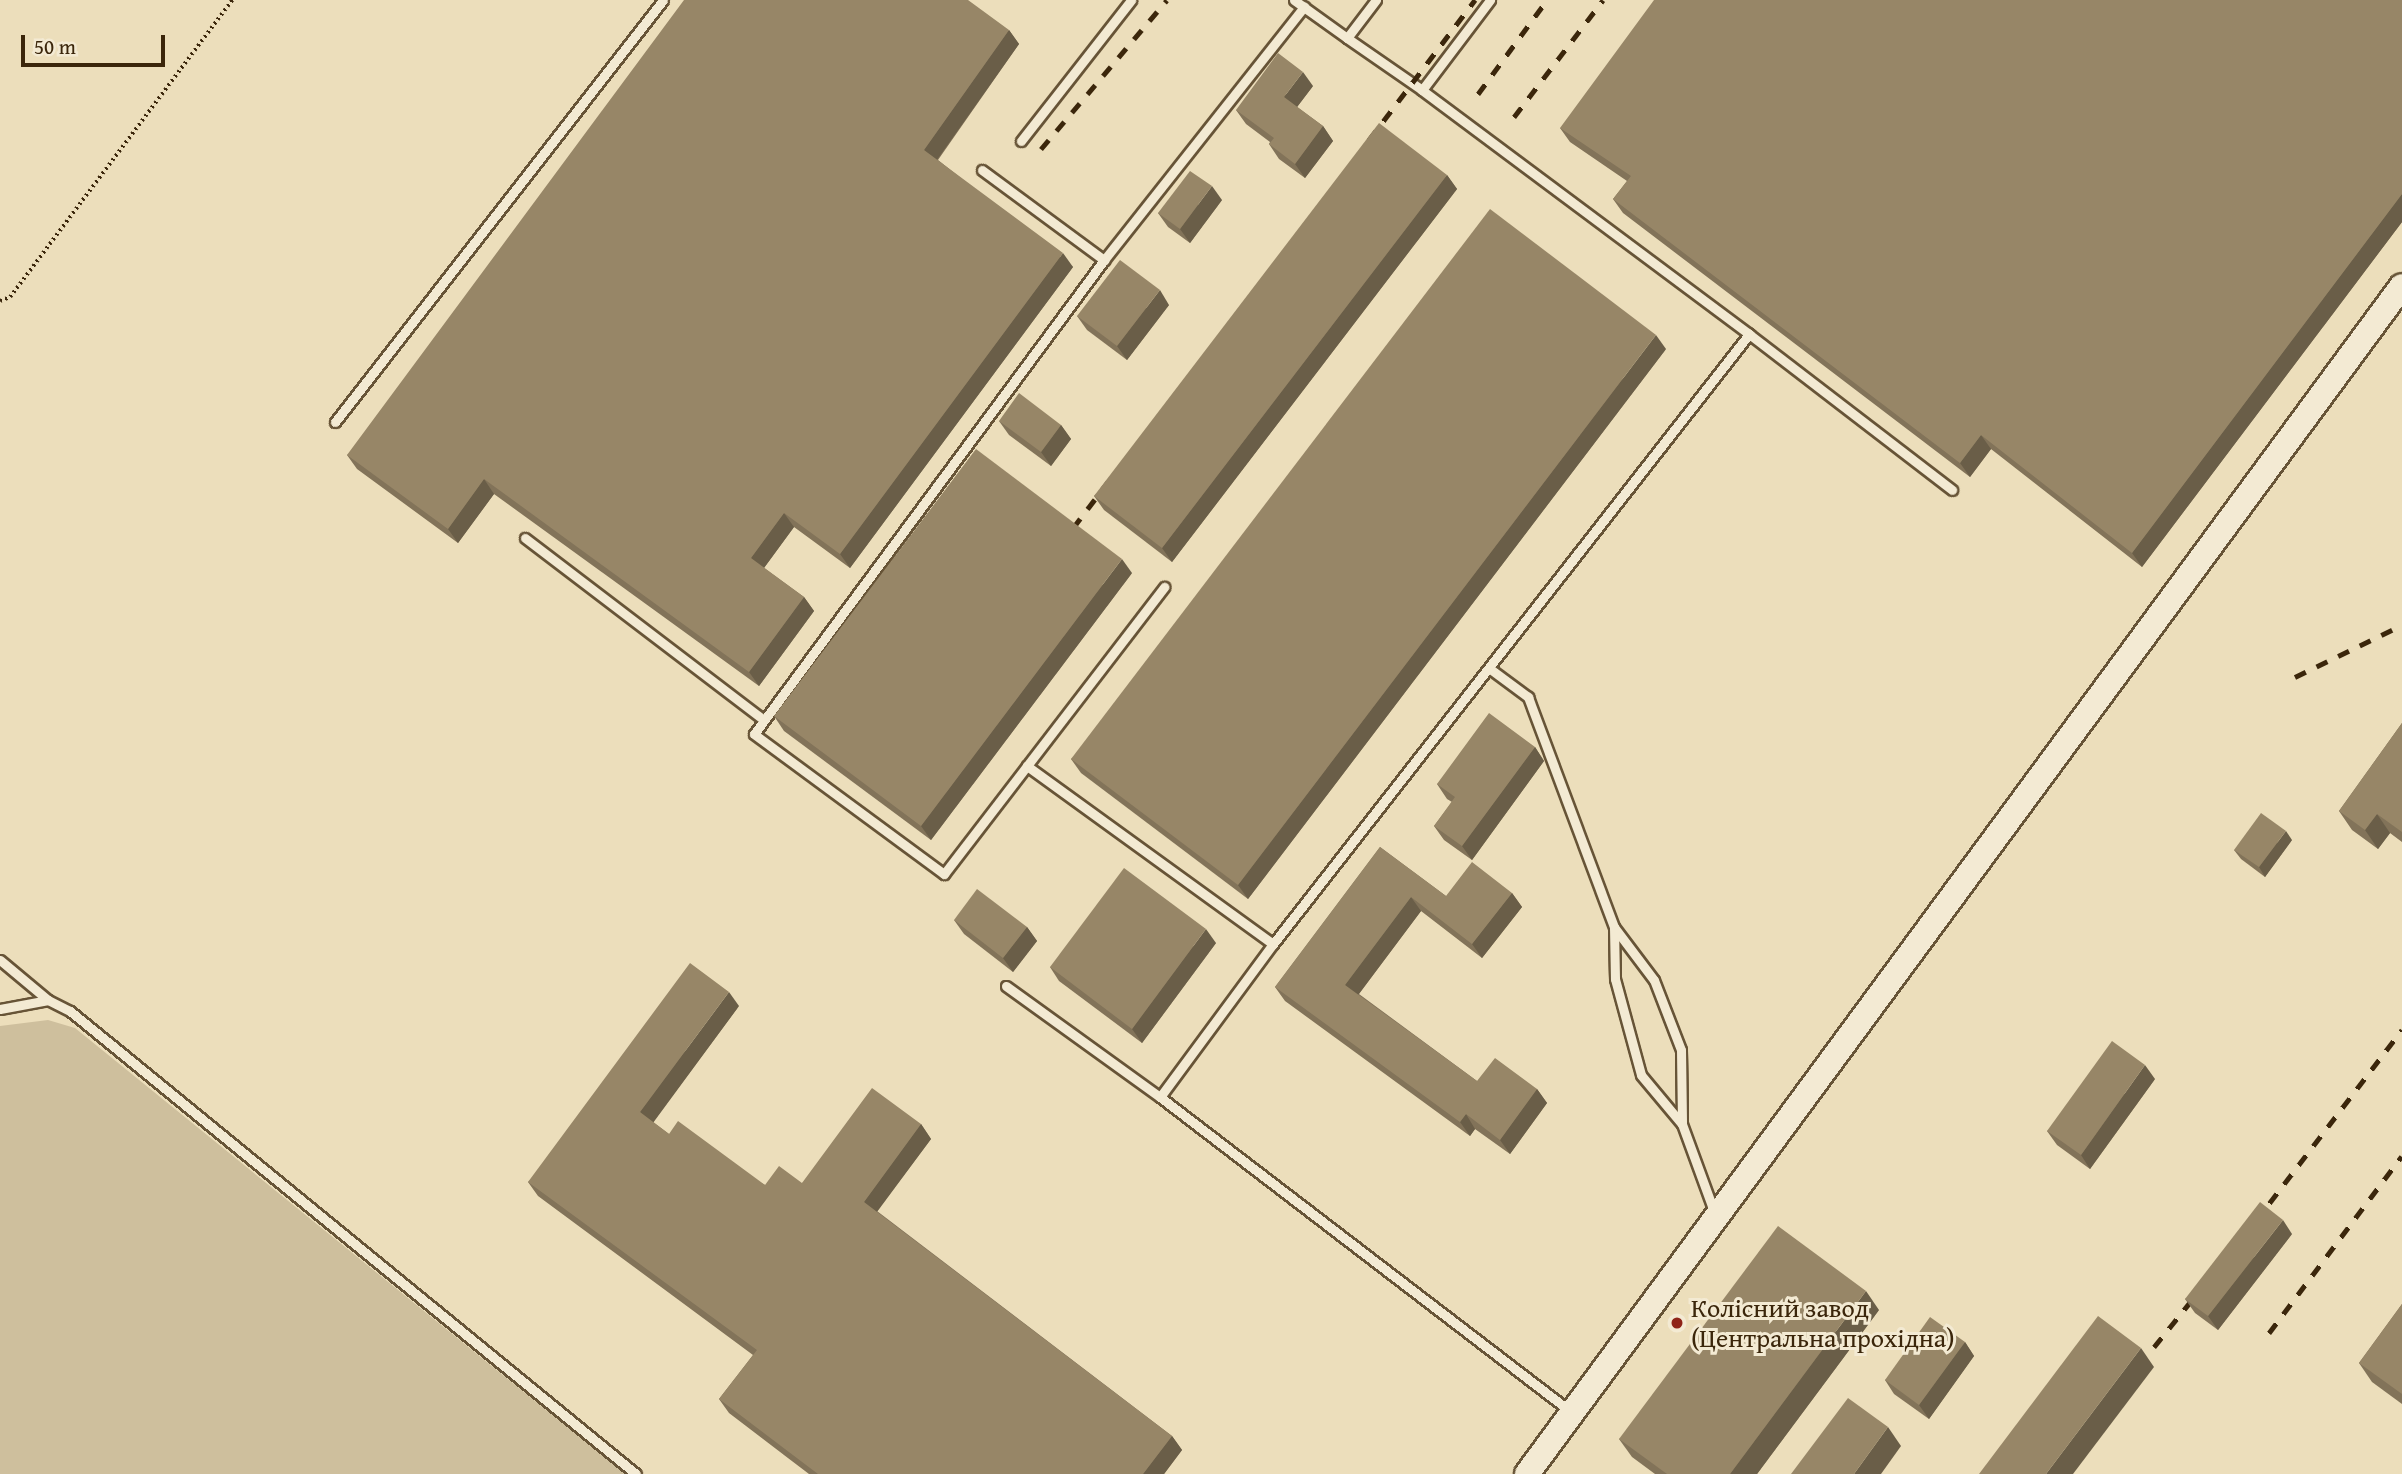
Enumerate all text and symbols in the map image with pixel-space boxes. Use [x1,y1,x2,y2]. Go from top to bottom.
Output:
scale bar [24,21,168,65]
text: 50 m [34,31,76,62]
place label: Колісний завод (Центральна прохідна) [1691,1292,1955,1354]
marker: Колісний завод (Центральна прохідна) [1669,1315,1685,1331]

